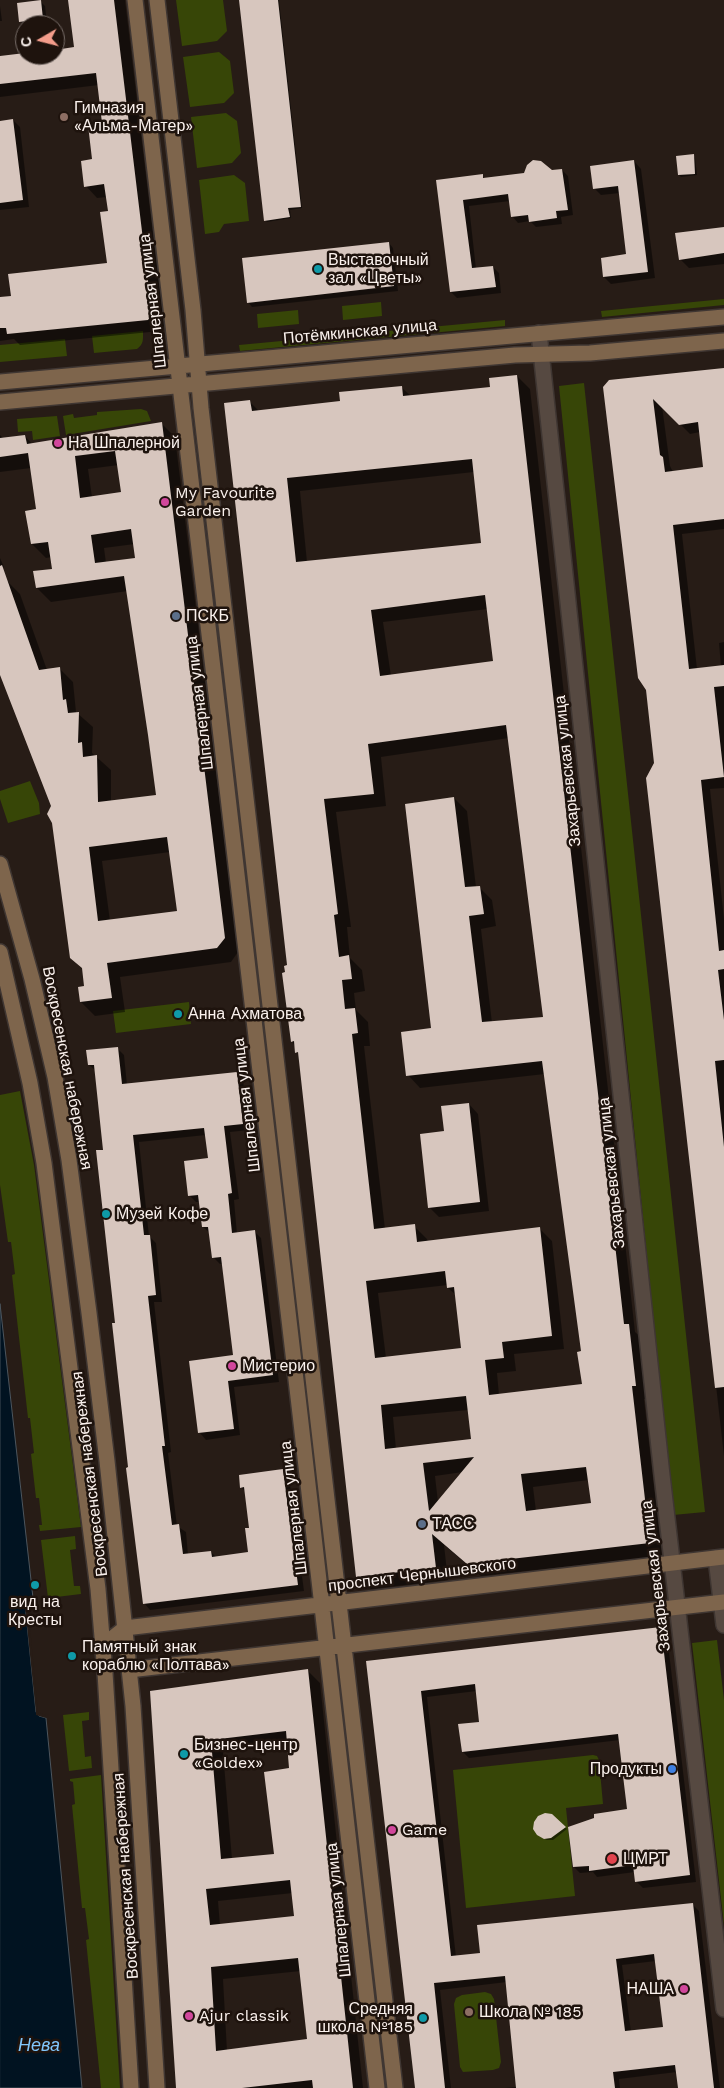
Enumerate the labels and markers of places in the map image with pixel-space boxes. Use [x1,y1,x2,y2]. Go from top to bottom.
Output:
place label: Гимназия «Альма-Матер» [74,98,193,136]
marker: Гимназия «Альма-Матер» [58,111,70,123]
place label: Выставочный зал «Цветы» [328,250,429,288]
marker: Выставочный зал «Цветы» [312,263,324,275]
place label: На Шпалерной [68,433,180,453]
marker: На Шпалерной [52,437,64,449]
place label: My Favourite Garden [175,483,275,521]
marker: My Favourite Garden [159,496,171,508]
place label: ПСКБ [186,606,229,626]
marker: ПСКБ [170,610,182,622]
place label: Анна Ахматова [188,1004,302,1024]
marker: Анна Ахматова [172,1008,184,1020]
place label: Музей Кофе [116,1204,208,1224]
marker: Музей Кофе [100,1208,112,1220]
place label: Мистерио [242,1356,315,1376]
marker: Мистерио [226,1360,238,1372]
place label: ТАСС [432,1514,475,1534]
marker: ТАСС [416,1518,428,1530]
marker: вид на Кресты [29,1579,41,1591]
place label: вид на Кресты [8,1592,62,1630]
place label: Памятный знак кораблю «Полтава» [82,1637,230,1675]
marker: Памятный знак кораблю «Полтава» [66,1650,78,1662]
place label: Бизнес-центр «Goldex» [194,1735,298,1773]
marker: Бизнес-центр «Goldex» [178,1748,190,1760]
place label: Продукты [590,1759,662,1779]
marker: Продукты [666,1763,678,1775]
place label: Game [402,1820,447,1840]
marker: Game [386,1824,398,1836]
place label: ЦМРТ [623,1849,668,1869]
marker: ЦМРТ [605,1852,619,1866]
place label: НАША [626,1979,674,1999]
marker: НАША [678,1983,690,1995]
place label: Средняя школа №185 [318,1999,413,2037]
place label: Школа № 185 [479,2002,581,2022]
place label: Ajur classik [199,2006,289,2026]
marker: Школа № 185 [463,2006,475,2018]
marker: Ajur classik [183,2010,195,2022]
marker: Средняя школа №185 [417,2012,429,2024]

